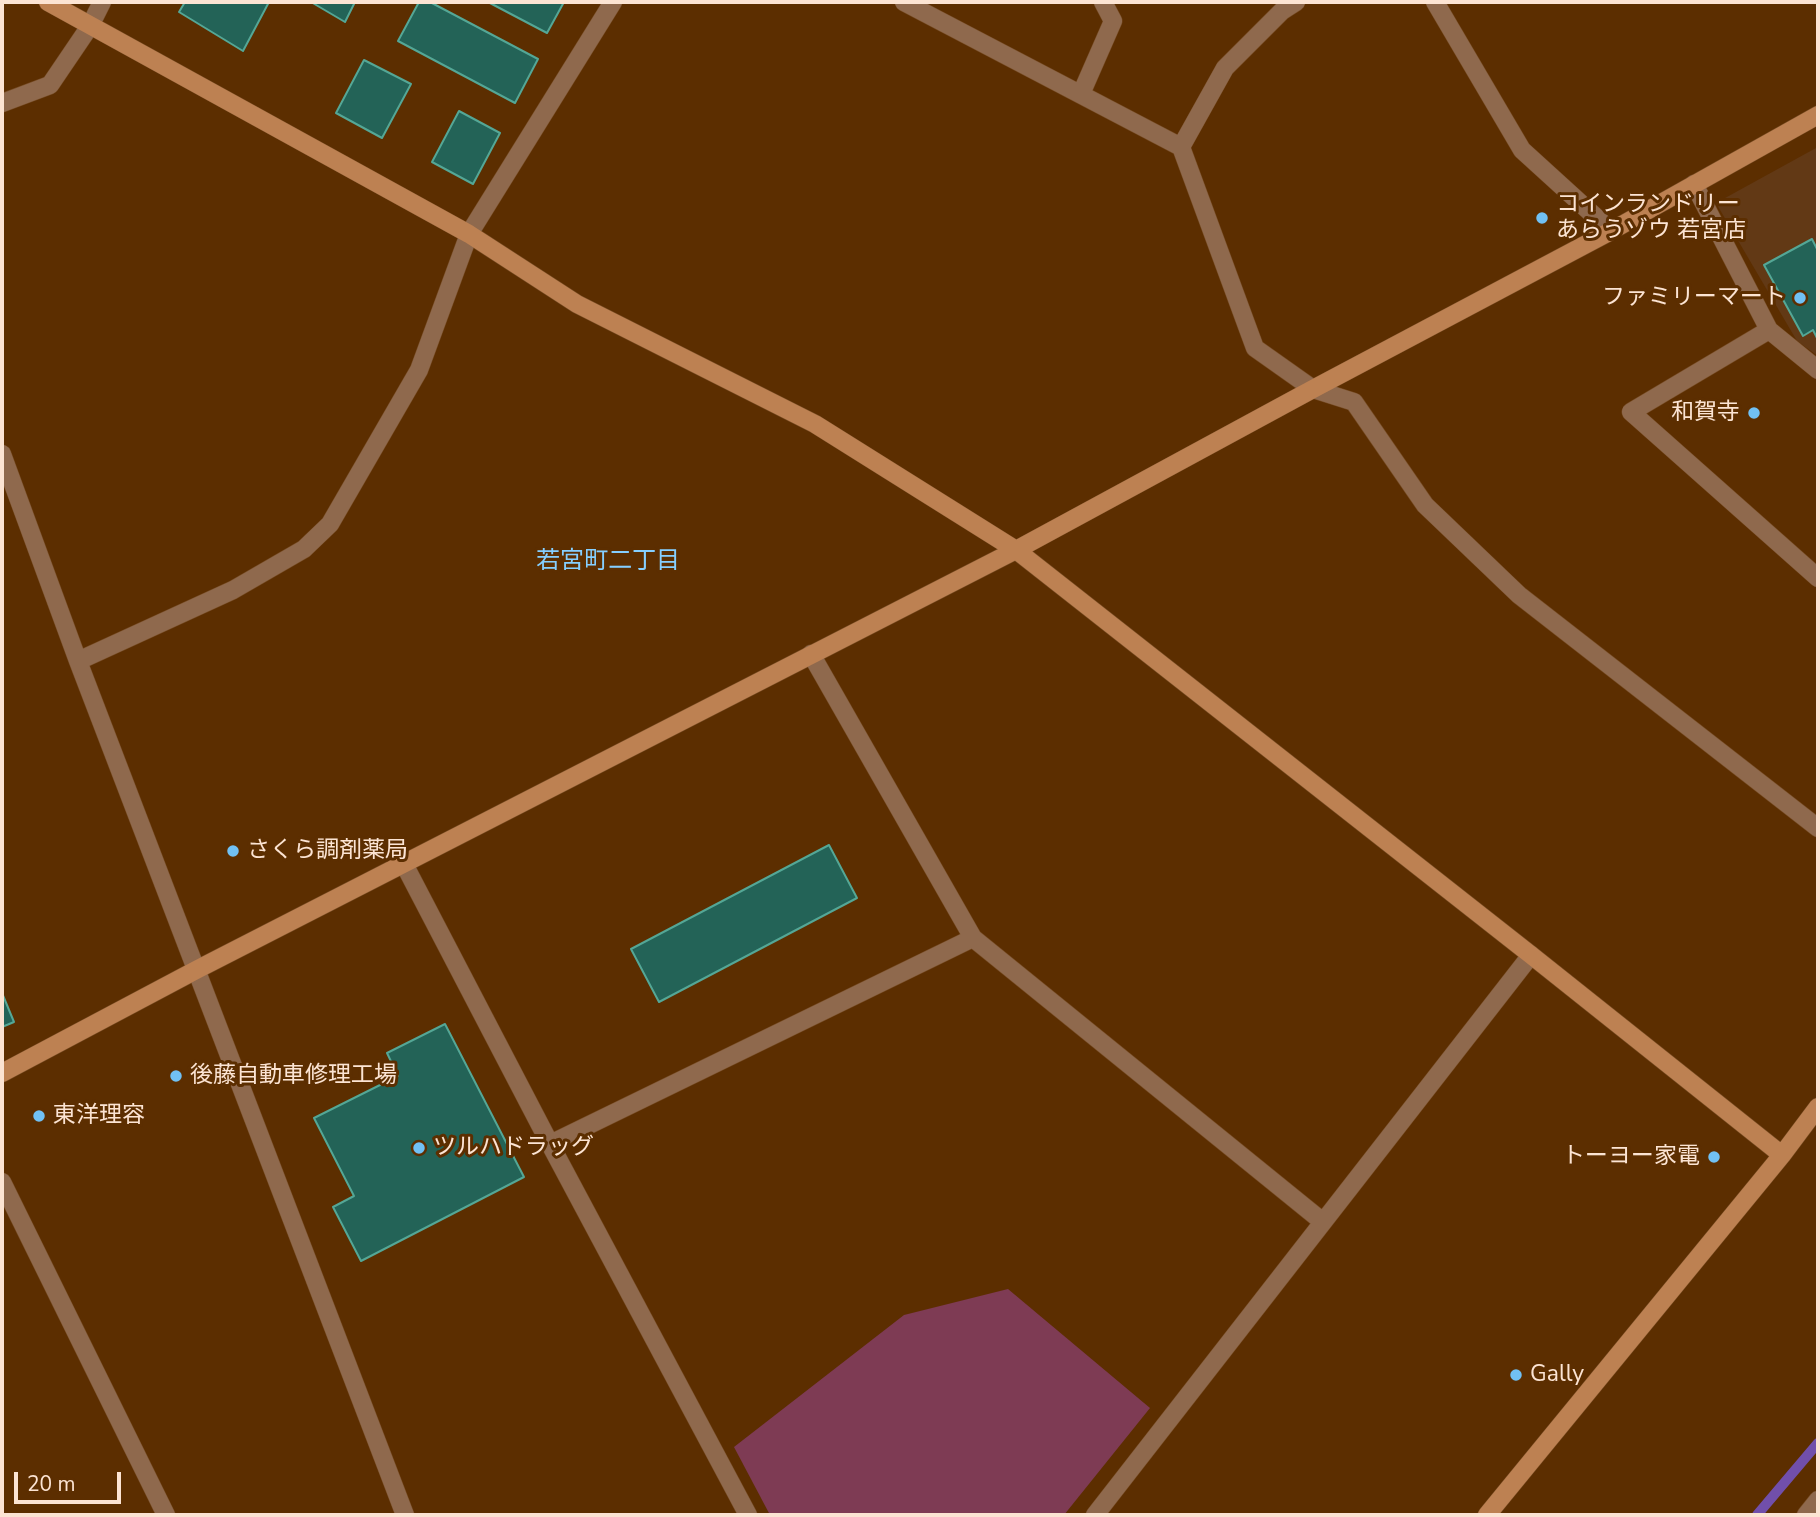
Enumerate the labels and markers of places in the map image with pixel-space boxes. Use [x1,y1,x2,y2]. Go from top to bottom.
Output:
place label: コインランドリー あらうゾウ 若宮店 [1556,191,1746,245]
marker: コインランドリー あらうゾウ 若宮店 [1534,210,1550,226]
place label: ファミリーマート [1602,284,1786,312]
marker: ファミリーマート [1792,290,1808,306]
place label: 和賀寺 [1671,399,1740,427]
marker: 和賀寺 [1746,405,1762,421]
place label: さくら調剤薬局 [247,837,408,865]
marker: さくら調剤薬局 [225,843,241,859]
place label: 後藤自動車修理工場 [190,1062,397,1090]
marker: 後藤自動車修理工場 [168,1068,184,1084]
place label: 東洋理容 [53,1102,145,1130]
marker: 東洋理容 [31,1108,47,1124]
place label: ツルハドラッグ [433,1134,594,1162]
marker: ツルハドラッグ [411,1140,427,1156]
place label: トーヨー家電 [1562,1143,1700,1171]
marker: トーヨー家電 [1706,1149,1722,1165]
place label: Gally [1530,1361,1584,1389]
marker: Gally [1508,1367,1524,1383]

